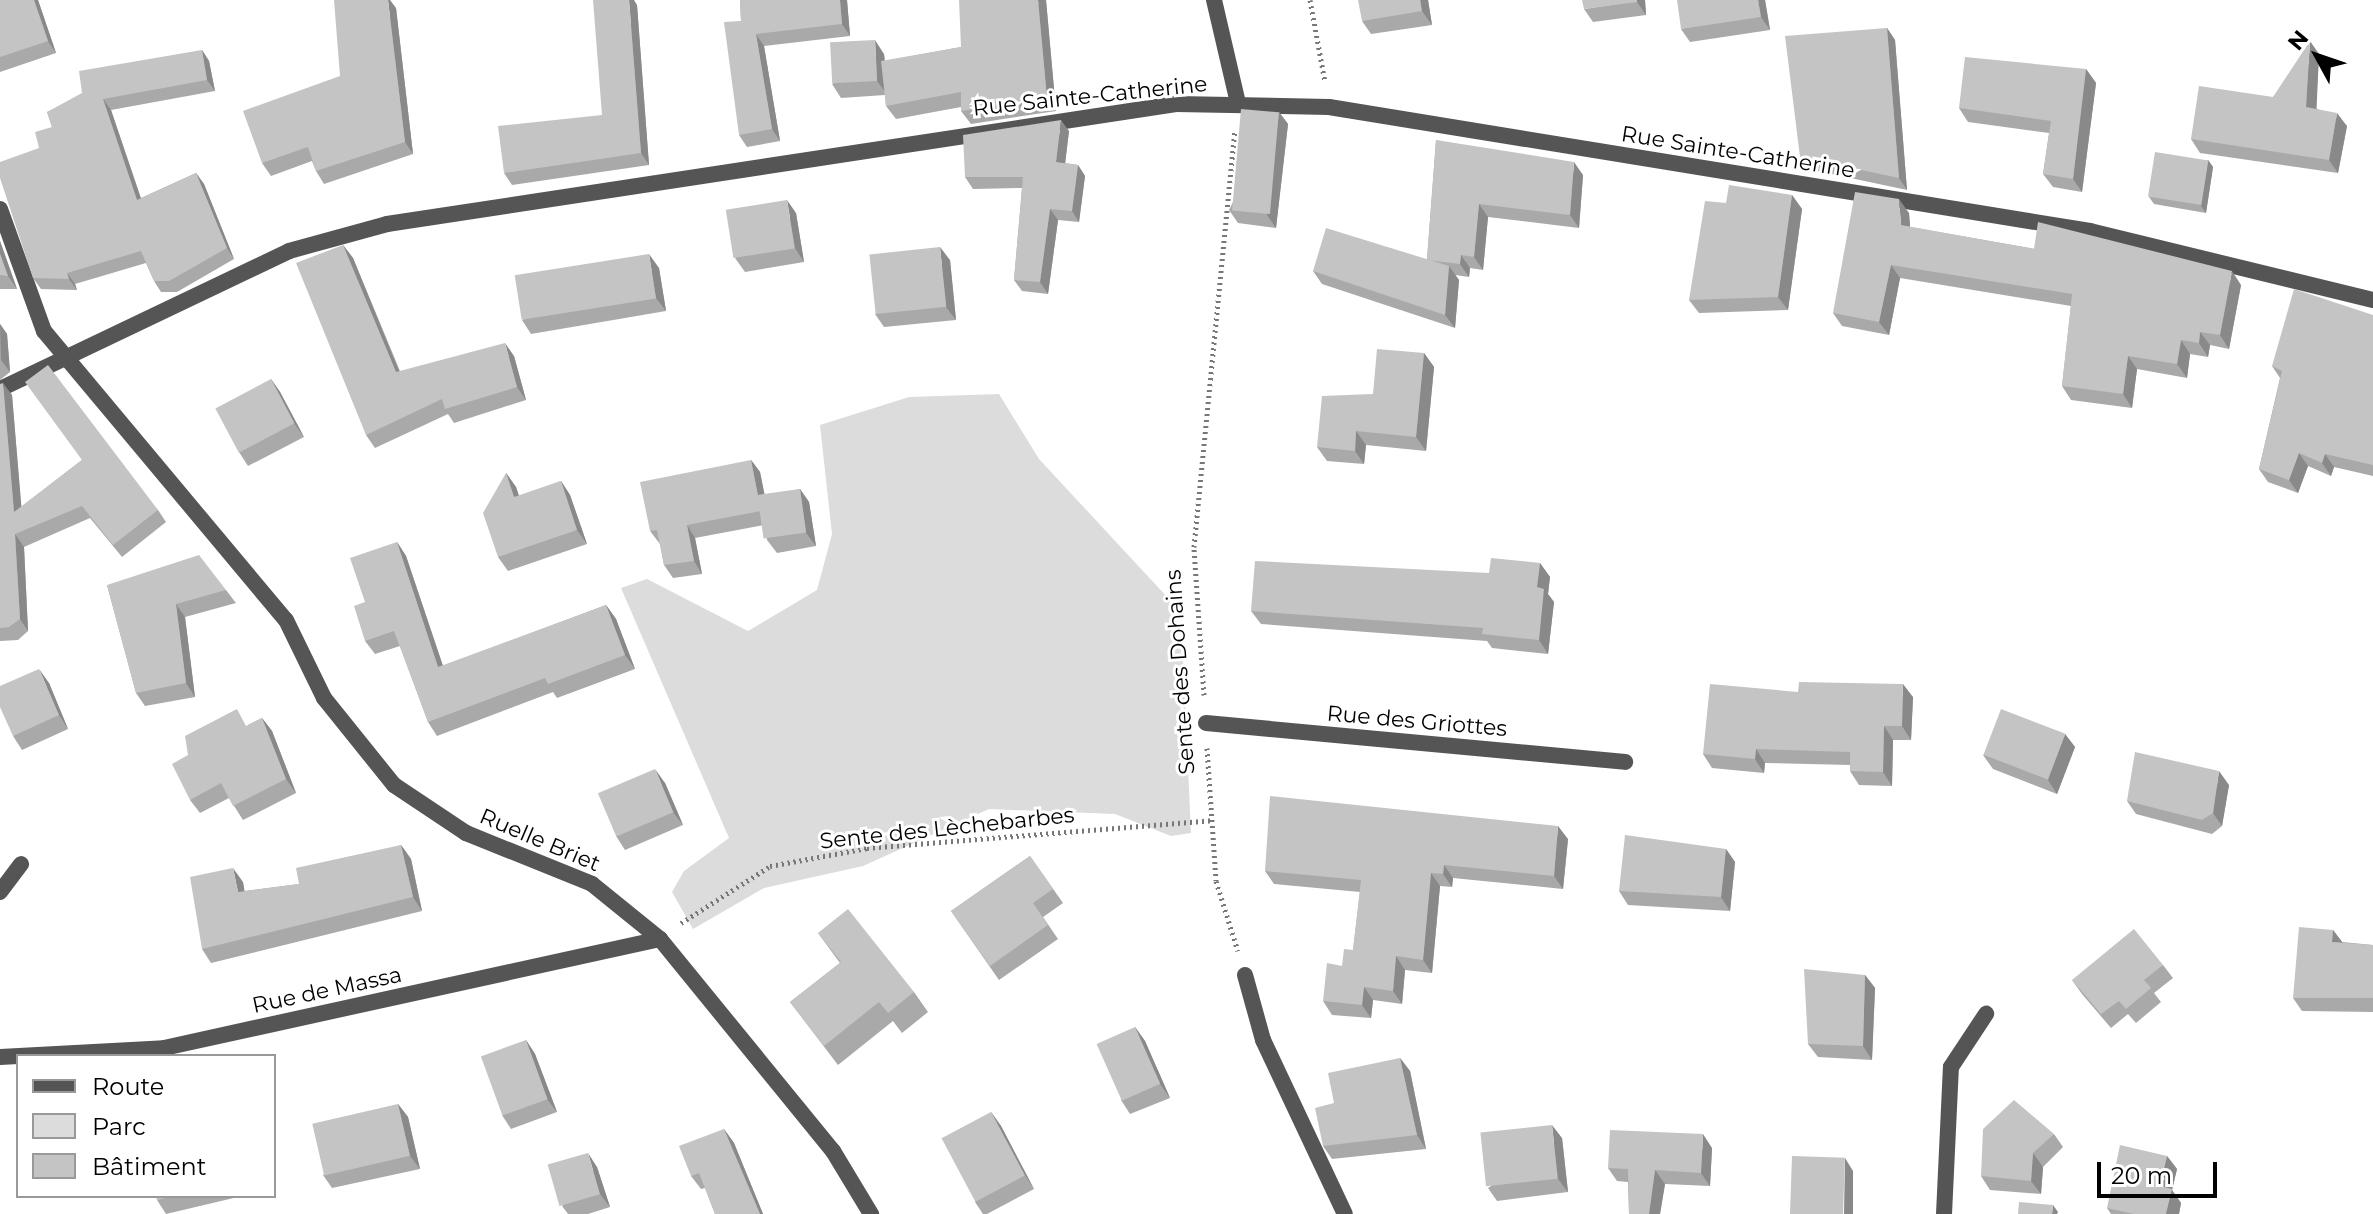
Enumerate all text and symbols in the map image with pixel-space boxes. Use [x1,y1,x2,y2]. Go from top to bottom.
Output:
north arrow [2277,16,2357,96]
text: N [2282,25,2314,56]
street label: Rue Sainte-Catherine [971,71,1209,121]
street label: Rue Sainte-Catherine [1619,121,1857,183]
street label: Sente des Dohains [1160,569,1200,775]
street label: Rue des Griottes [1326,700,1508,742]
street label: Sente des Lèchebarbes [818,802,1076,854]
street label: Ruelle Briet [476,803,604,877]
street label: Rue de Massa [250,961,404,1019]
legend [16,1054,276,1198]
text: Route [92,1072,164,1101]
text: Parc [92,1112,146,1141]
scale bar [2101,1146,2221,1196]
text: Bâtiment [92,1152,206,1181]
text: 20 m [2111,1161,2172,1190]

